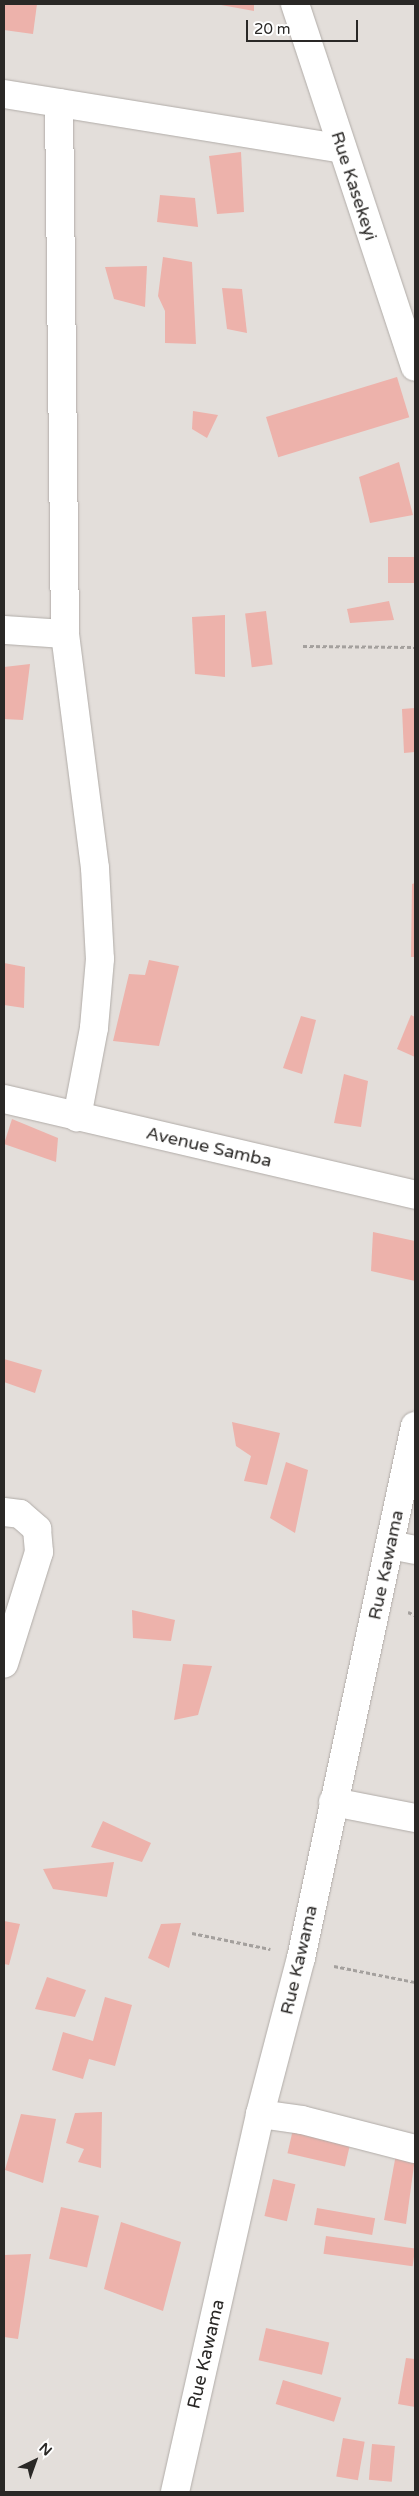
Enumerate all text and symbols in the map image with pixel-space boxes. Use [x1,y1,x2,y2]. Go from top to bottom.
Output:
scale bar [249,10,362,42]
text: 20 m [254,20,291,38]
street label: Rue Kasekeyi [326,129,382,243]
street label: Avenue Samba [144,1122,274,1172]
street label: Rue Kawama [364,1508,408,1622]
street label: Rue Kawama [276,1903,322,2017]
street label: Rue Kawama [183,2297,229,2411]
north arrow [10,2436,60,2486]
text: N [36,2439,55,2460]

